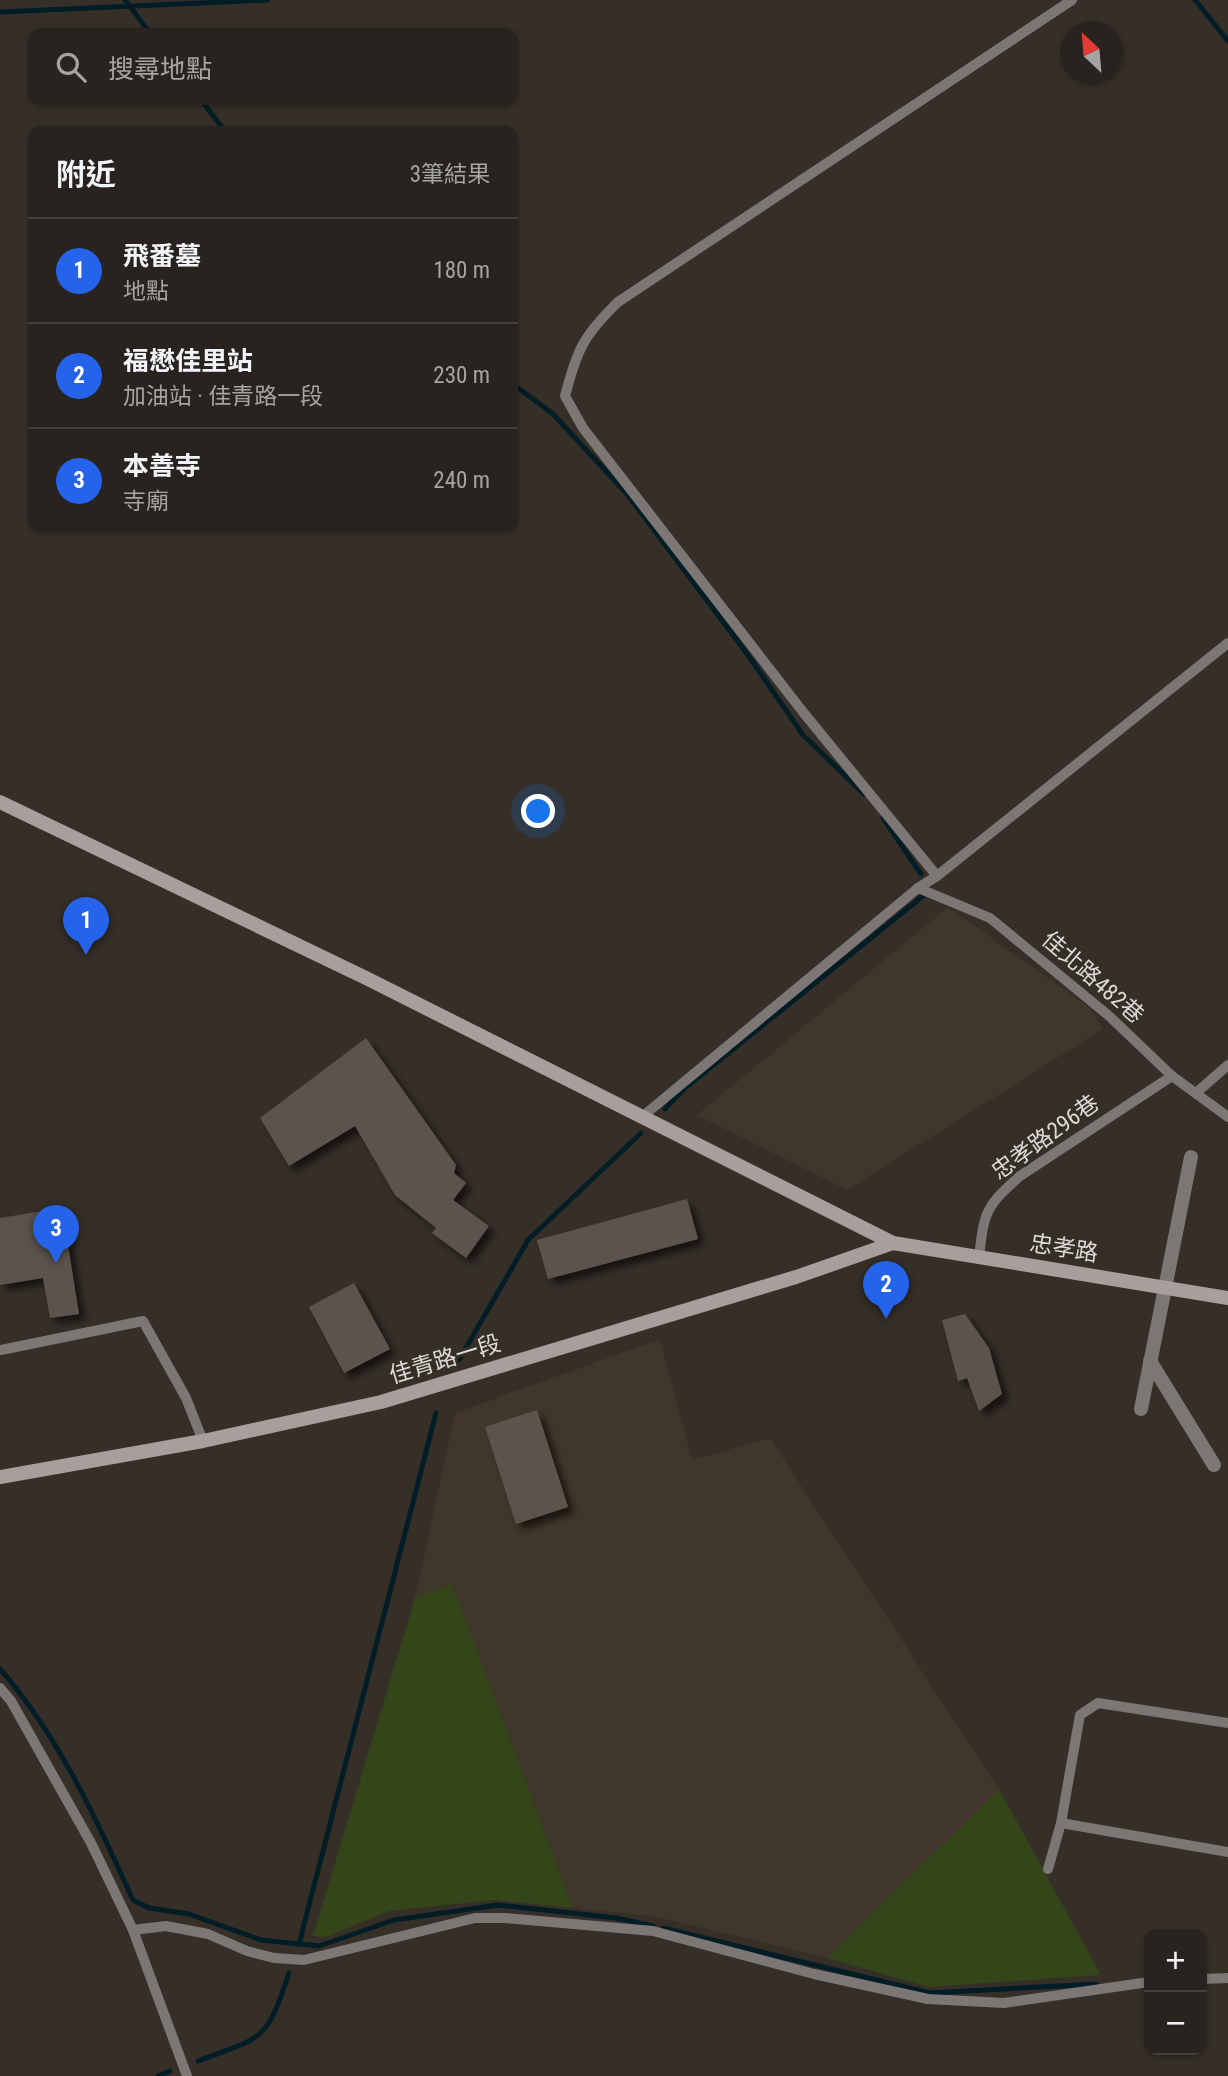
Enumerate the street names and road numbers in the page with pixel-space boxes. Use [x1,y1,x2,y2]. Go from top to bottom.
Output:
street label: 佳北路482巷 [1036,926,1149,1029]
street label: 忠孝路296巷 [986,1089,1104,1185]
street label: 忠孝路 [1028,1230,1100,1267]
street label: 佳青路一段 [386,1330,504,1389]

